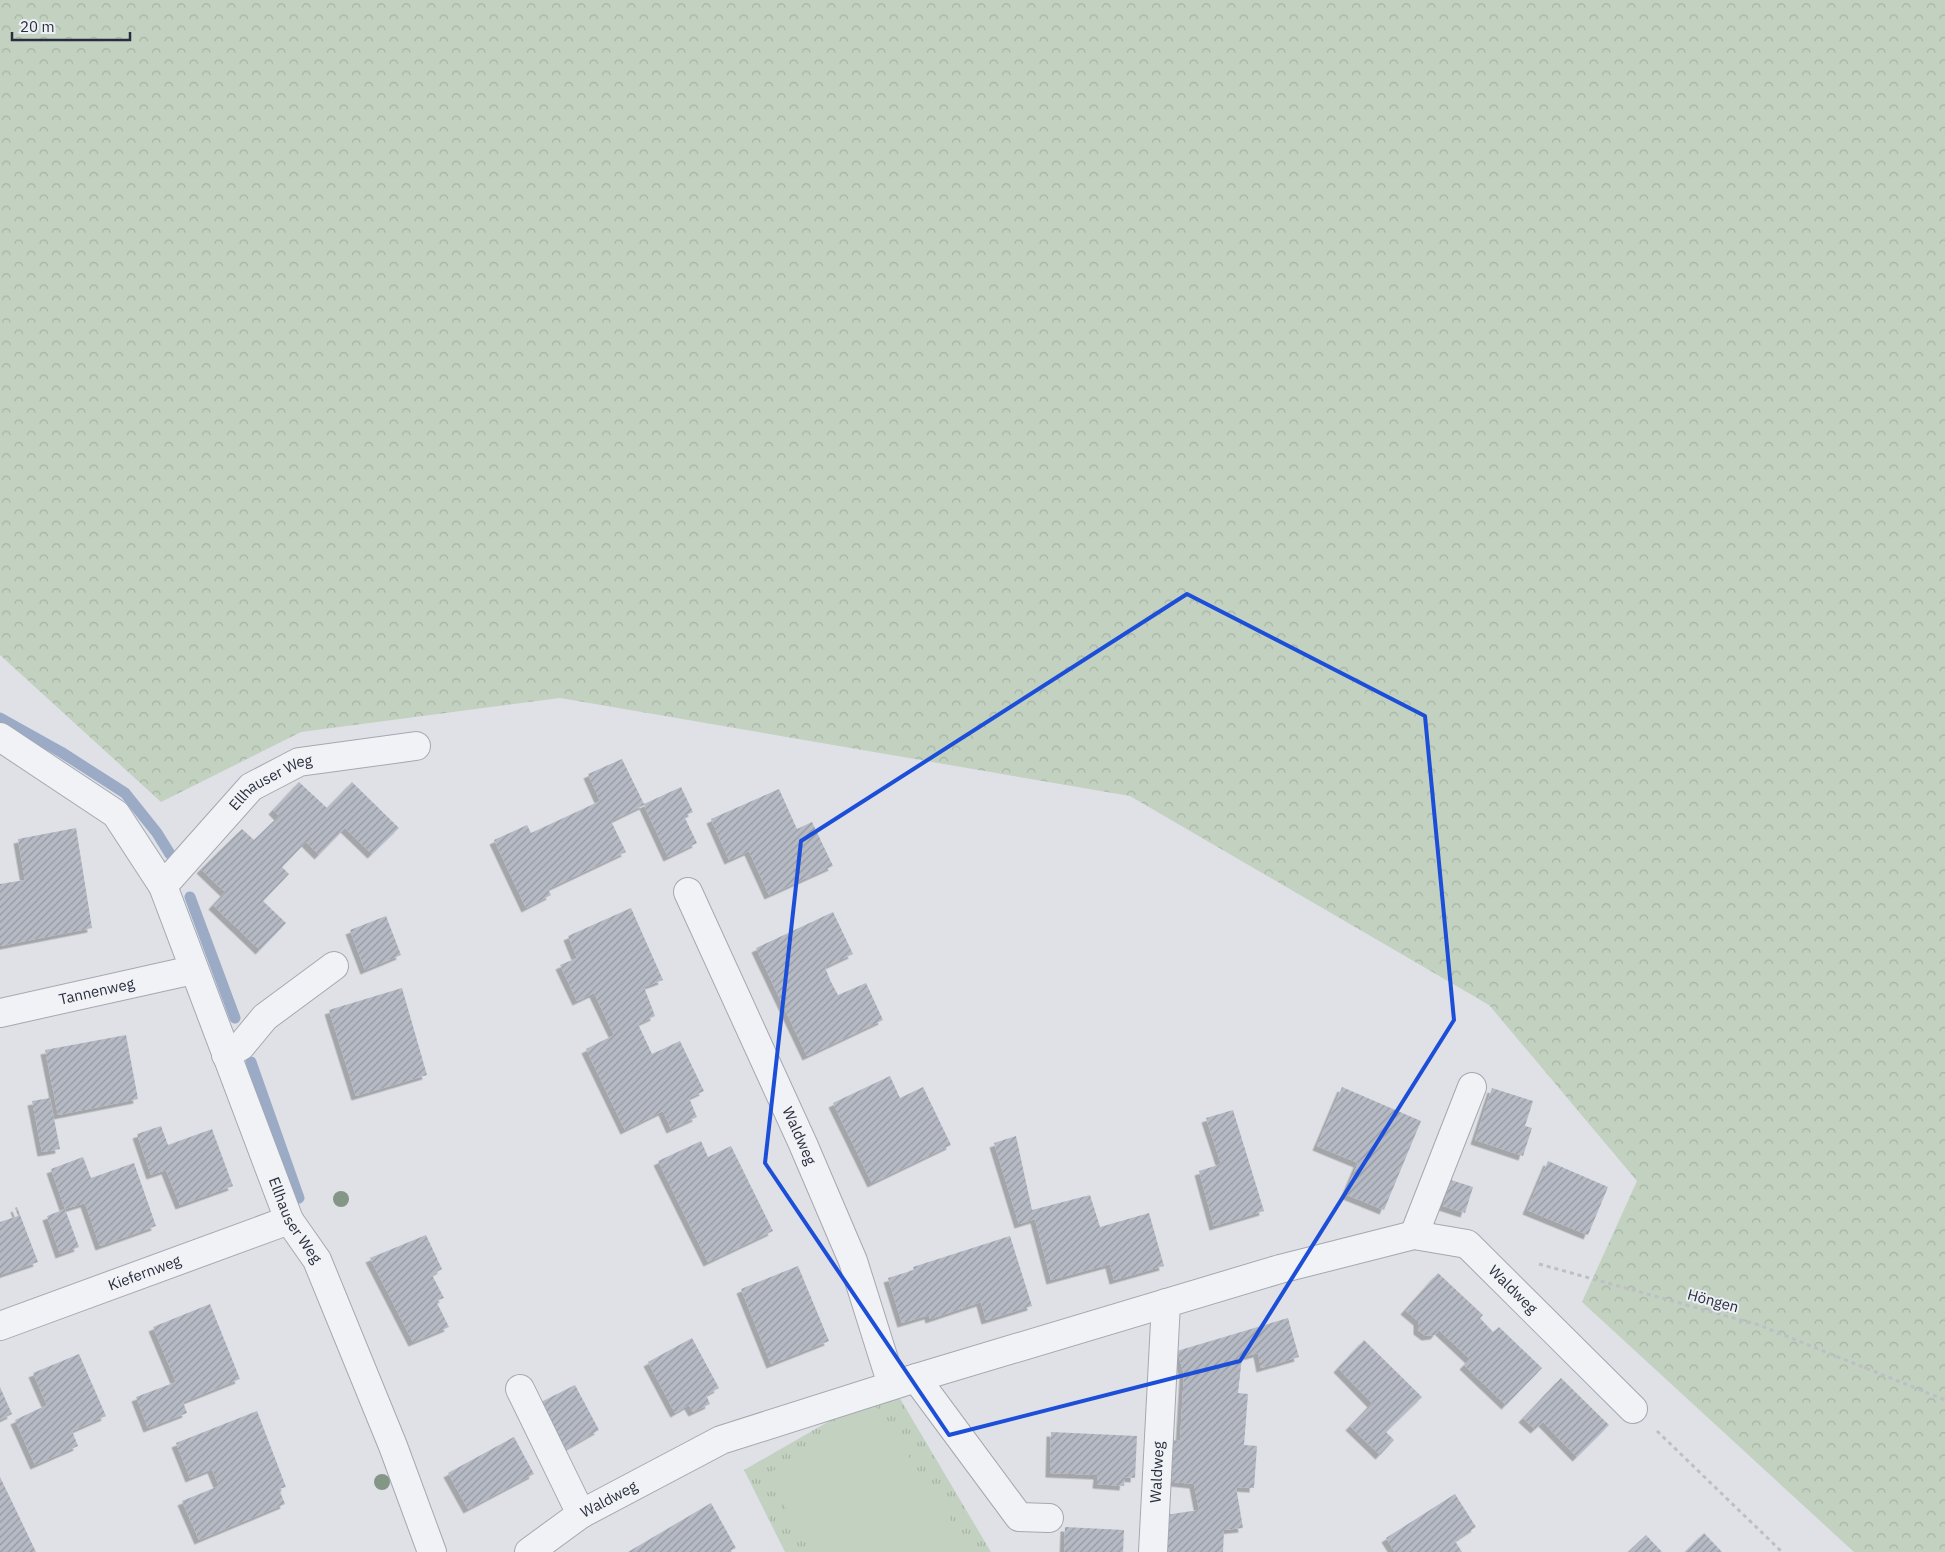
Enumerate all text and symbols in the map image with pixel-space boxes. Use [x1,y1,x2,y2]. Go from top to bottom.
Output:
scale bar [12,10,130,42]
text: 20 m [20,17,55,36]
street label: Ellhauser Weg [225,750,314,814]
street label: Tannenweg [57,973,136,1009]
street label: Waldweg [778,1104,821,1168]
street label: Ellhauser Weg [265,1174,326,1267]
street label: Kiefernweg [105,1250,184,1295]
street label: Waldweg [1485,1261,1542,1318]
street label: Höngen [1685,1285,1741,1316]
street label: Waldweg [1146,1441,1168,1503]
street label: Waldweg [577,1476,640,1522]

